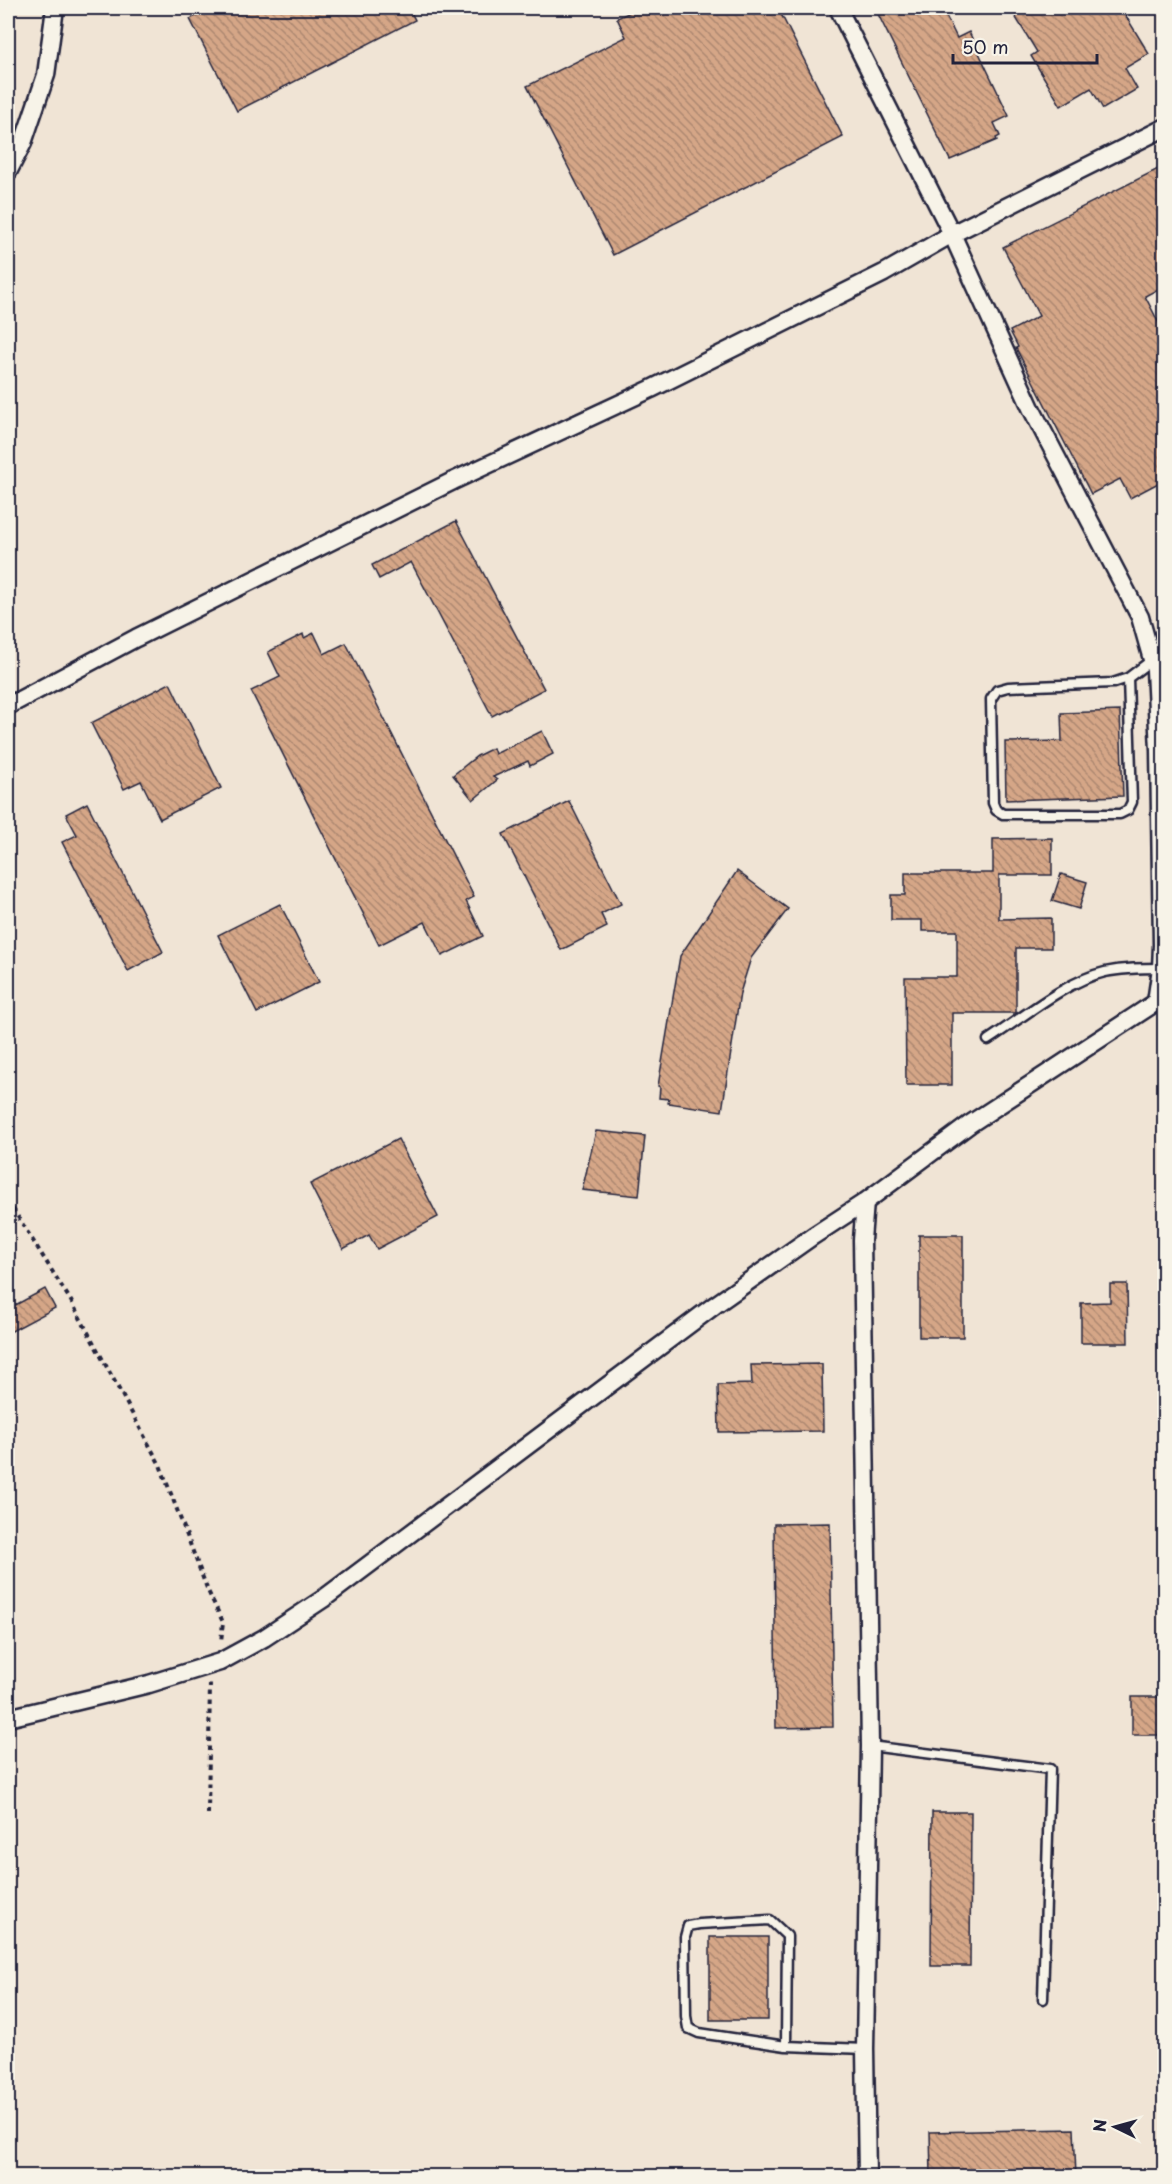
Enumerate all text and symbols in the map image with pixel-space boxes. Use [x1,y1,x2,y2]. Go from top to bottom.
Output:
scale bar [953,27,1097,65]
text: 50 m [962,33,1009,60]
north arrow [1085,2097,1145,2157]
text: N [1087,2118,1112,2133]

